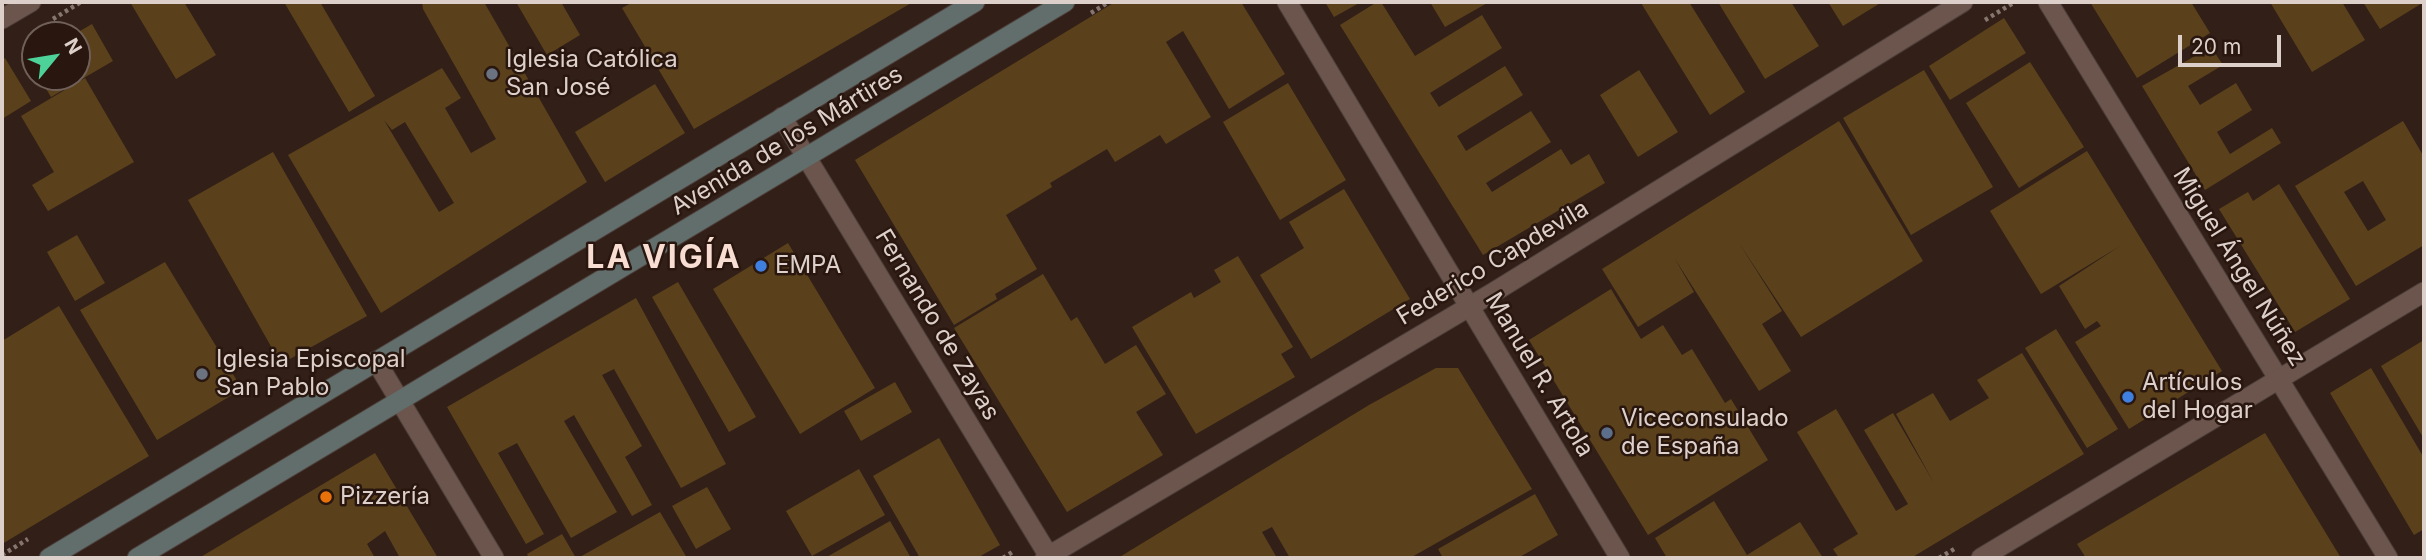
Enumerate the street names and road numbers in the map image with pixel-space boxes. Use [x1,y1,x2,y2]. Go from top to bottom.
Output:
street label: Avenida de los Mártires [666,60,908,222]
street label: Miguel Ángel Núñez [2166,163,2312,371]
street label: Federico Capdevila [1392,194,1594,332]
street label: Fernando de Zayas [869,224,1005,426]
street label: Manuel R. Artola [1479,288,1599,462]

